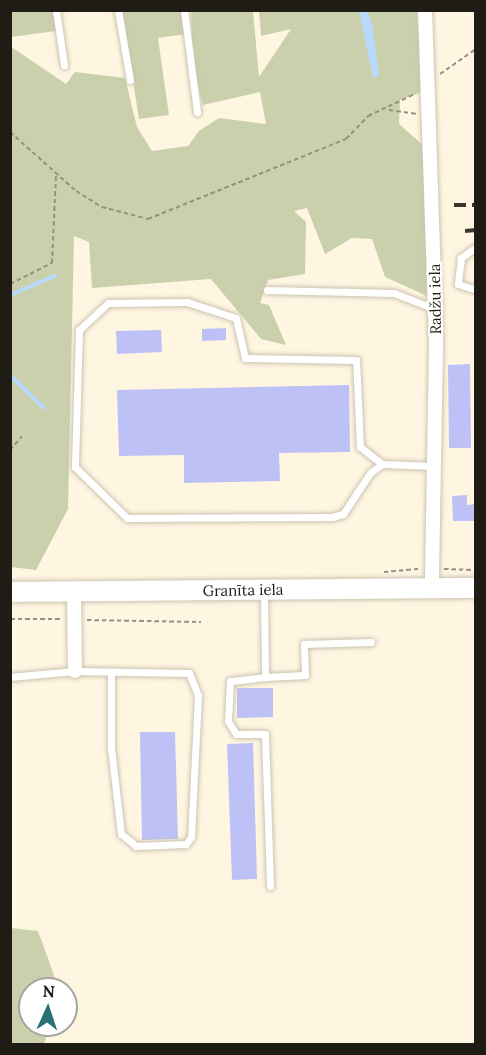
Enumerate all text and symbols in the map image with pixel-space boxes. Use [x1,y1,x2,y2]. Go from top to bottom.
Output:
street label: Radžu iela [425,263,445,335]
street label: Granīta iela [202,580,284,600]
north arrow [18,977,78,1037]
text: N [42,981,56,1001]

